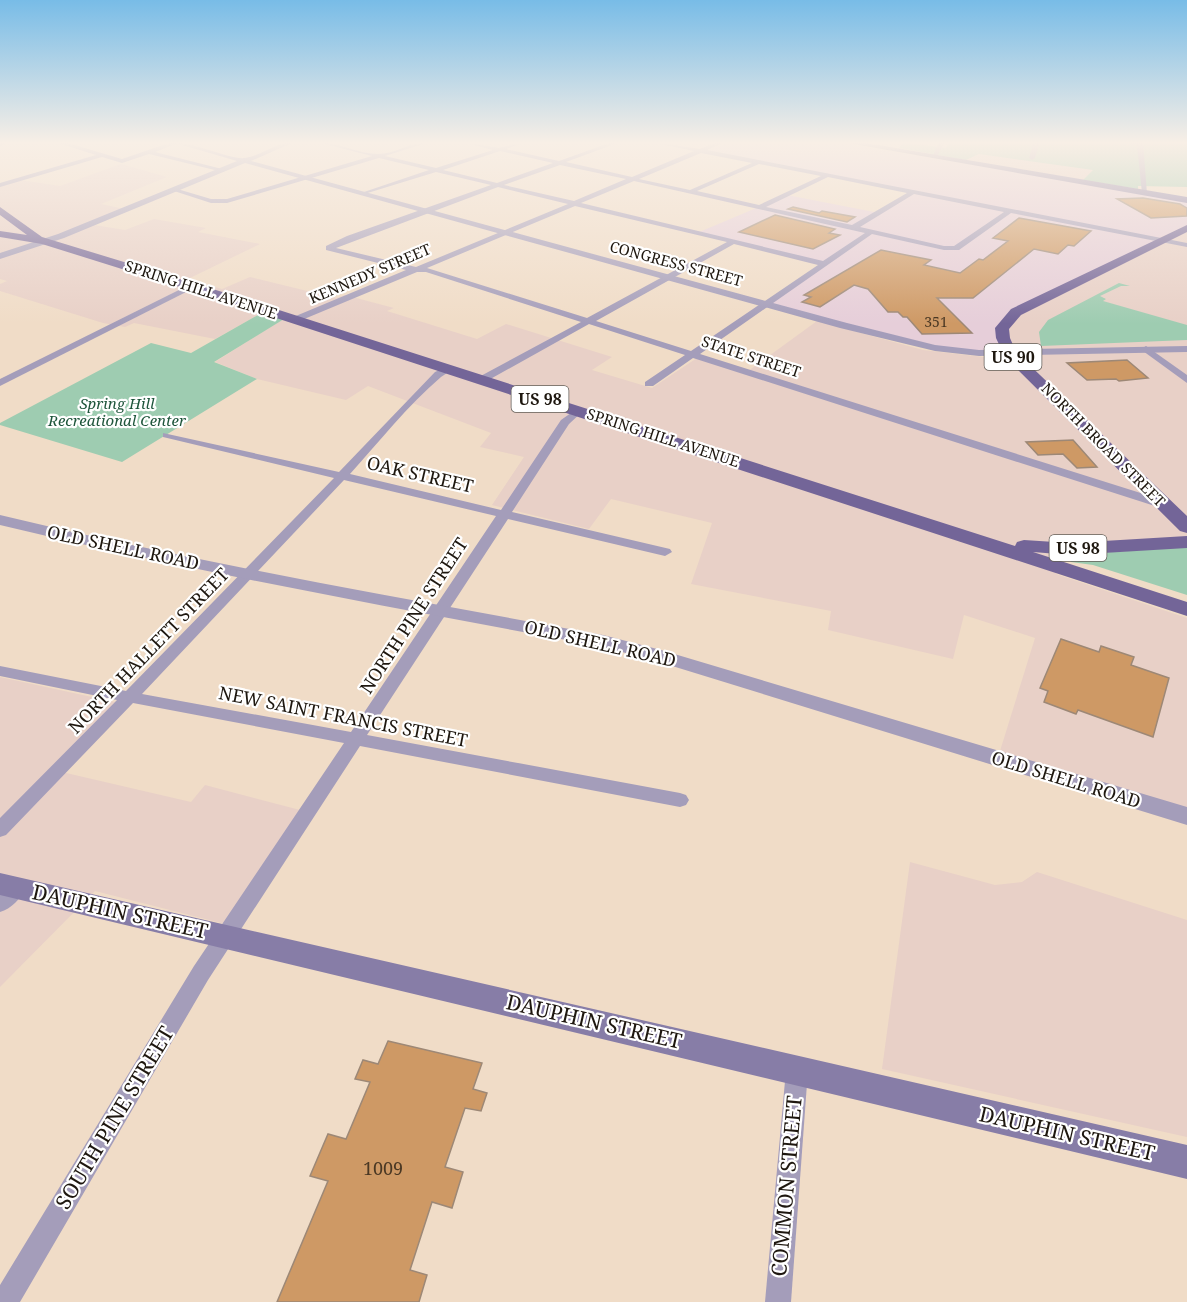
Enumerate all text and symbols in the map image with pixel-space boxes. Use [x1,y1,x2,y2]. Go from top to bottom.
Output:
street label: CONGRESS STREET [608,236,745,290]
street label: KENNEDY STREET [306,238,434,308]
street label: SPRING HILL AVENUE [123,255,280,323]
house number: 351 [924,312,948,331]
street label: STATE STREET [699,331,803,381]
road number: US 90 [984,344,1042,370]
street label: NORTH BROAD STREET [1037,378,1170,511]
road number: US 98 [512,386,568,412]
park label: Spring Hill Recreational Center [47,393,187,430]
street label: SPRING HILL AVENUE [585,403,742,471]
street label: OAK STREET [365,450,476,498]
street label: OLD SHELL ROAD [45,519,201,575]
street label: NORTH PINE STREET [354,533,473,698]
road number: US 98 [1050,535,1106,561]
street label: NORTH HALLETT STREET [63,562,234,738]
street label: OLD SHELL ROAD [522,614,678,672]
street label: NEW SAINT FRANCIS STREET [217,680,470,752]
street label: OLD SHELL ROAD [989,745,1144,813]
street label: DAUPHIN STREET [30,877,211,945]
street label: DAUPHIN STREET [504,987,685,1055]
street label: SOUTH PINE STREET [48,1021,180,1214]
street label: COMMON STREET [764,1094,808,1278]
street label: DAUPHIN STREET [977,1099,1158,1167]
house number: 1009 [363,1156,403,1180]

